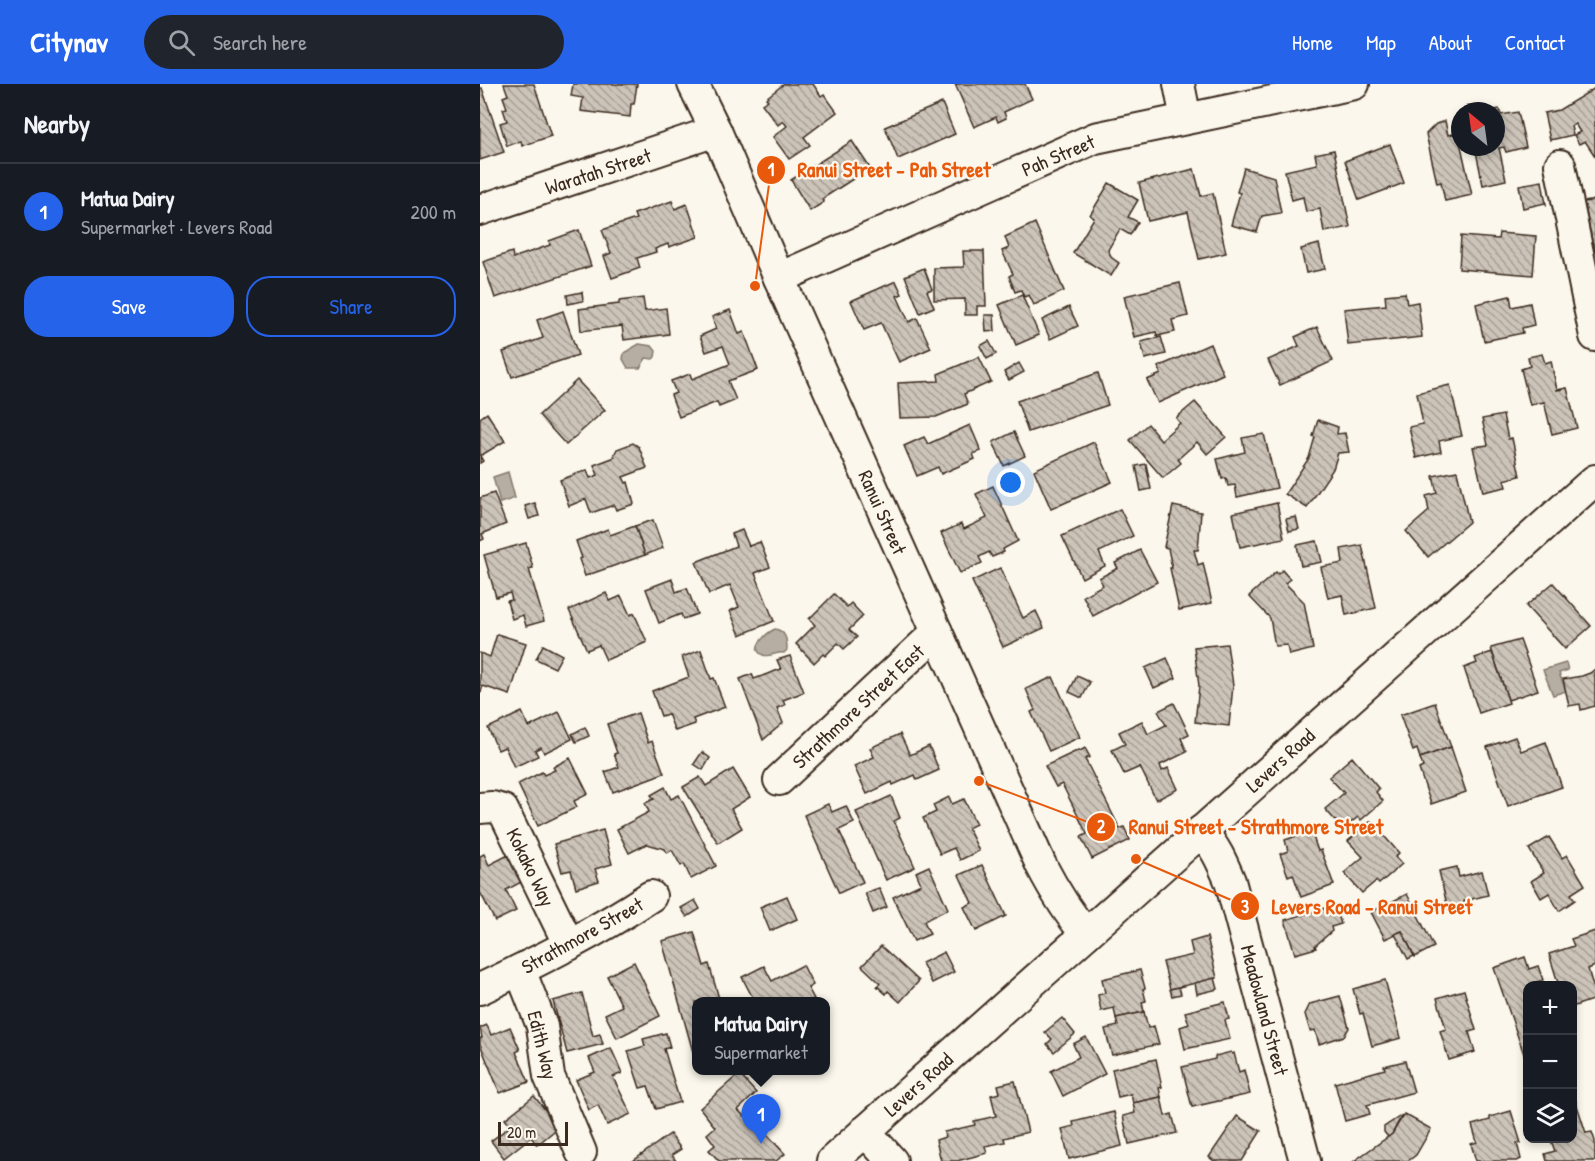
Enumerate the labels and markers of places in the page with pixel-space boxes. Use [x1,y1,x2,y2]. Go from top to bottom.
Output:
callout: Ranui Street - Pah Street [756,150,1003,189]
callout: Ranui Street - Strathmore Street [1086,807,1395,846]
callout: Levers Road - Ranui Street [1230,887,1485,926]
pin: 1 [742,1094,780,1144]

